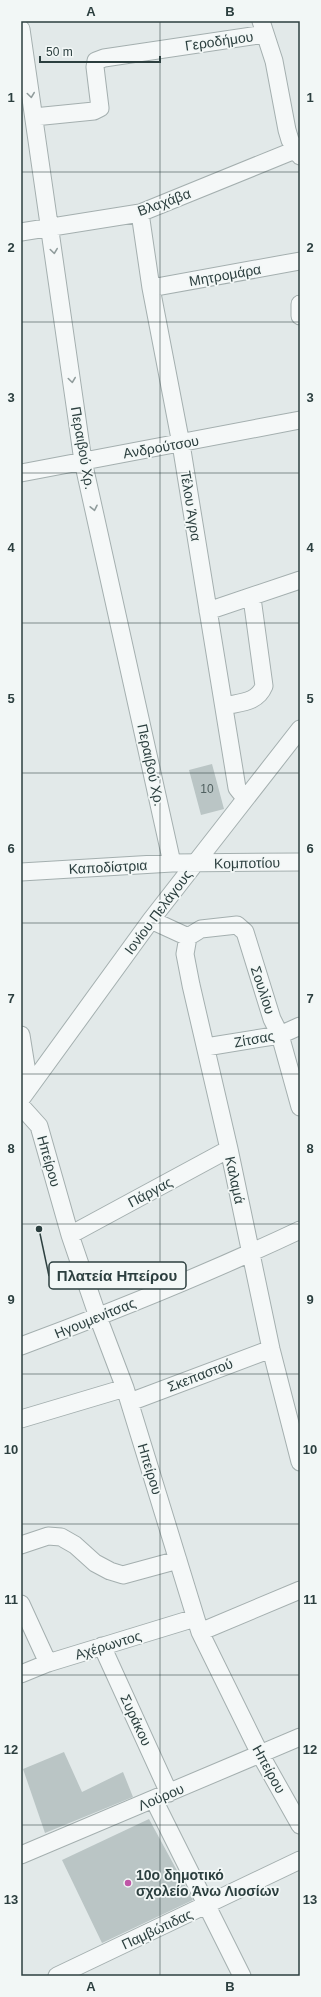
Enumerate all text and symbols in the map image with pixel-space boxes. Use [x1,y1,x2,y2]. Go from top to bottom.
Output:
text: A [86,4,96,19]
text: B [225,4,235,19]
street label: Γεροδήμου [184,28,254,54]
scale bar [40,38,160,64]
text: 50 m [46,45,73,59]
text: 1 [7,90,15,105]
text: 1 [306,90,314,105]
one-way arrow [26,92,35,98]
street label: Βλαχάβα [135,185,193,219]
text: 2 [7,240,15,255]
text: 2 [306,240,314,255]
one-way arrow [49,248,58,255]
street label: Μητρομάρα [188,261,262,289]
one-way arrow [67,377,76,383]
text: 3 [7,390,15,405]
text: 3 [306,390,314,405]
street label: Περαιβού Χρ. [68,405,98,491]
street label: Ανδρούτσου [122,432,200,462]
street label: Τέλου Άγρα [178,470,204,542]
one-way arrow [89,505,97,511]
text: 4 [7,540,15,555]
text: 4 [306,540,314,555]
text: 5 [7,691,15,706]
text: 5 [306,691,314,706]
street label: Περαιβού Χρ. [134,722,168,808]
house number: 10 [200,782,214,796]
text: 6 [7,841,15,856]
text: 6 [306,841,314,856]
street label: Κομποτίου [214,854,280,872]
street label: Καποδίστρια [68,857,148,877]
street label: Ιονίου Πελάγους [121,866,195,957]
street label: Σουλίου [248,964,278,1016]
text: 7 [7,991,15,1006]
text: 7 [306,991,314,1006]
street label: Ζίτσας [233,1028,276,1050]
street label: Ηπείρου [34,1134,64,1188]
text: 8 [7,1141,15,1156]
text: 8 [306,1141,314,1156]
street label: Καλαμά [222,1155,248,1205]
street label: Πάργας [125,1174,175,1210]
callout: Πλατεία Ηπείρου [49,1262,186,1289]
text: Πλατεία Ηπείρου [57,1267,177,1284]
text: 9 [7,1292,15,1307]
text: 9 [306,1292,314,1307]
street label: Ηγουμενίτσας [52,1294,138,1341]
street label: Σκεπαστού [165,1355,235,1395]
text: 10 [4,1442,18,1457]
street label: Ηπείρου [135,1442,165,1496]
text: 10 [303,1442,317,1457]
text: 11 [4,1592,18,1607]
text: 11 [303,1592,317,1607]
street label: Αχέρωντος [73,1627,143,1663]
street label: Συράκου [117,1692,155,1748]
text: 12 [4,1742,18,1757]
street label: Ηπείρου [249,1742,289,1796]
text: 12 [303,1742,317,1757]
street label: Λούρου [136,1780,186,1814]
place label: 10ο δημοτικό σχολείο Άνω Λιοσίων [136,1867,280,1899]
marker: 10ο δημοτικό σχολείο Άνω Λιοσίων [123,1878,133,1888]
text: 13 [4,1892,18,1907]
text: 13 [303,1892,317,1907]
street label: Παμβώτιδας [119,1906,195,1952]
text: A [86,1979,96,1994]
text: B [225,1979,235,1994]

